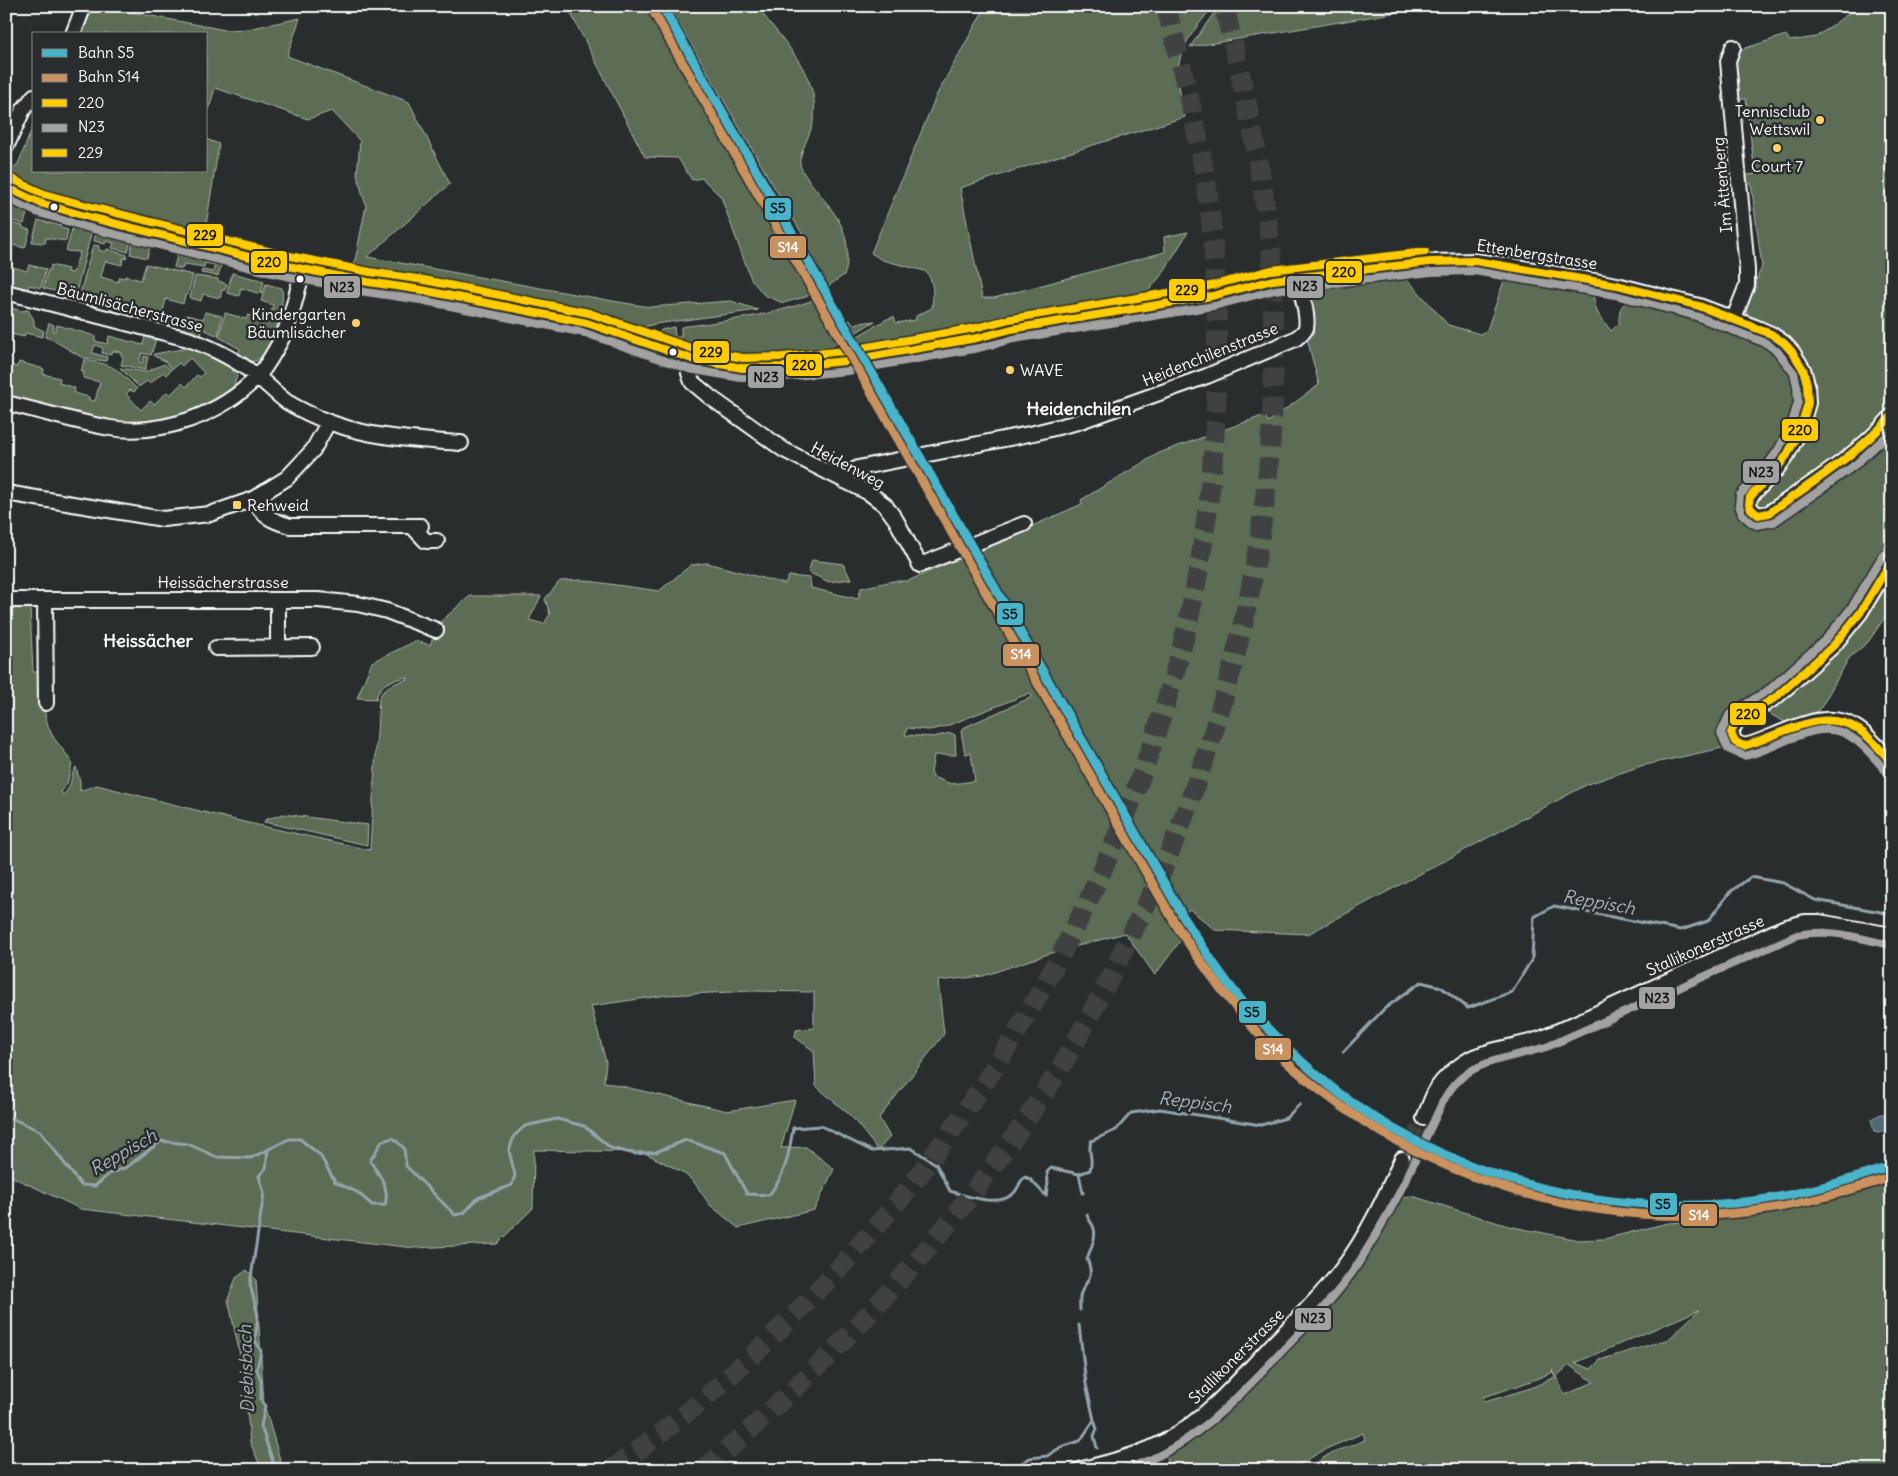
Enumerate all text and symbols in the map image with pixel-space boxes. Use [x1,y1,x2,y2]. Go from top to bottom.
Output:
legend [32,32,208,172]
text: Bahn S5 [78,43,134,62]
text: Bahn S14 [78,67,140,86]
text: 220 [78,93,104,112]
place label: Tennisclub Wettswil [1735,101,1810,139]
marker: Tennisclub Wettswil [1814,114,1826,126]
text: N23 [78,117,105,136]
street label: Im Ättenberg [1708,136,1736,234]
marker: Court 7 [1771,142,1783,154]
text: 229 [78,143,103,162]
place label: Court 7 [1751,156,1803,176]
line badge: S5 [764,197,792,221]
text: S5 [770,199,786,217]
unlabelled marker [49,202,59,212]
line badge: 229 [186,223,224,247]
text: 229 [193,226,217,244]
line badge: S14 [769,235,807,259]
street label: Ettenbergstrasse [1475,235,1599,273]
text: S14 [777,238,799,256]
line badge: 220 [250,250,288,274]
text: 220 [257,253,281,271]
line badge: 220 [1325,260,1363,284]
text: 220 [1332,263,1356,281]
unlabelled marker [295,274,305,284]
line badge: N23 [323,275,361,299]
line badge: N23 [1286,275,1324,299]
text: N23 [1292,277,1318,295]
street label: Bäumlisächerstrasse [55,278,205,336]
text: N23 [329,278,355,296]
line badge: 229 [1168,278,1206,302]
text: 229 [1175,281,1199,299]
place label: Kindergarten Bäumlisächer [247,304,346,342]
marker: Kindergarten Bäumlisächer [350,317,362,329]
street label: Heidenchilenstrasse [1139,318,1281,390]
line badge: 229 [692,340,730,364]
text: 229 [699,343,723,361]
unlabelled marker [668,347,678,357]
line badge: 220 [785,353,823,377]
text: 220 [792,356,816,374]
place label: WAVE [1020,360,1063,380]
marker: WAVE [1004,364,1016,376]
line badge: N23 [747,365,785,389]
text: N23 [753,368,779,386]
district label: Heidenchilen [1027,397,1132,420]
line badge: 220 [1781,418,1819,442]
text: 220 [1788,421,1812,439]
street label: Heidenweg [808,437,888,493]
line badge: N23 [1742,460,1780,484]
text: N23 [1748,463,1774,481]
place label: Rehweid [247,495,309,515]
marker: Rehweid [231,499,243,511]
street label: Heissächerstrasse [157,572,289,592]
line badge: S5 [996,602,1024,626]
text: S5 [1002,605,1018,623]
district label: Heissächer [103,629,193,652]
line badge: S14 [1002,643,1040,667]
text: S14 [1010,645,1032,663]
line badge: 220 [1729,702,1767,726]
text: 220 [1736,705,1760,723]
water label: Reppisch [1561,884,1638,920]
street label: Stallikonerstrasse [1643,910,1767,980]
line badge: N23 [1638,986,1676,1010]
text: N23 [1644,989,1670,1007]
line badge: S5 [1238,1000,1267,1024]
text: S5 [1244,1003,1260,1021]
line badge: S14 [1254,1037,1292,1061]
text: S14 [1262,1040,1284,1058]
water label: Reppisch [1157,1086,1233,1118]
water label: Reppisch [86,1123,161,1180]
line badge: S5 [1649,1192,1678,1216]
text: S5 [1655,1195,1671,1213]
line badge: S14 [1680,1203,1718,1227]
text: S14 [1688,1206,1710,1224]
street label: Stallikonerstrasse [1184,1304,1288,1408]
line badge: N23 [1294,1307,1332,1331]
text: N23 [1300,1309,1326,1327]
water label: Diebisbach [233,1324,259,1414]

